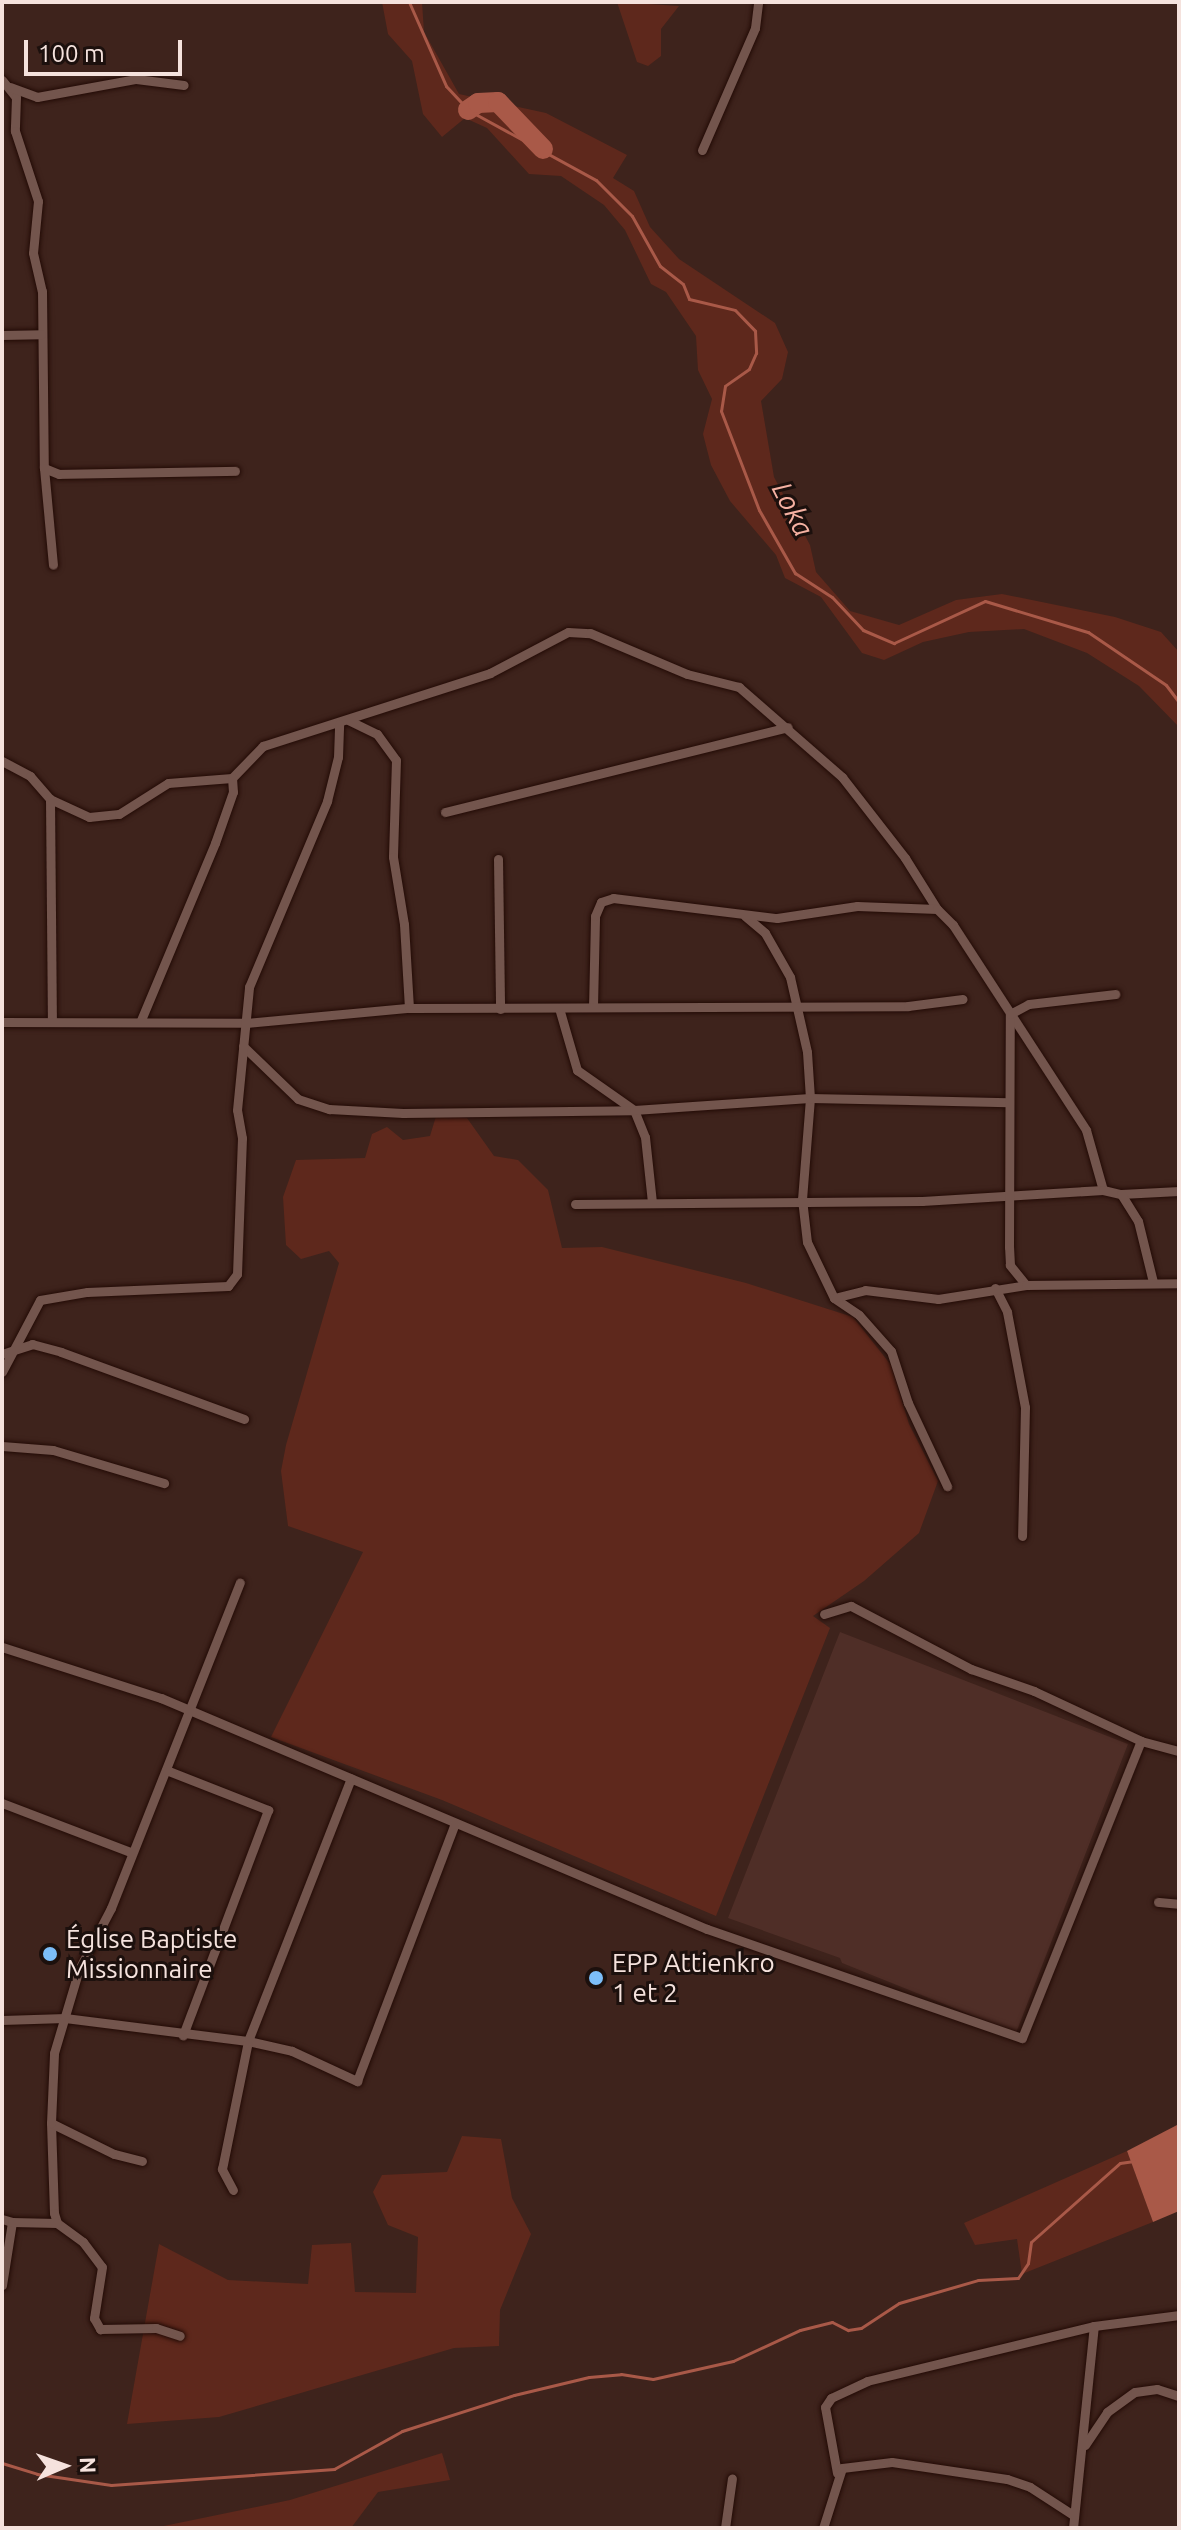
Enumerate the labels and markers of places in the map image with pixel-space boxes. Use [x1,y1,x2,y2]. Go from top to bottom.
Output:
place label: Église Baptiste Missionnaire [66,1923,237,1984]
marker: Église Baptiste Missionnaire [41,1945,59,1963]
place label: EPP Attienkro 1 et 2 [612,1947,775,2008]
marker: EPP Attienkro 1 et 2 [587,1969,605,1987]

